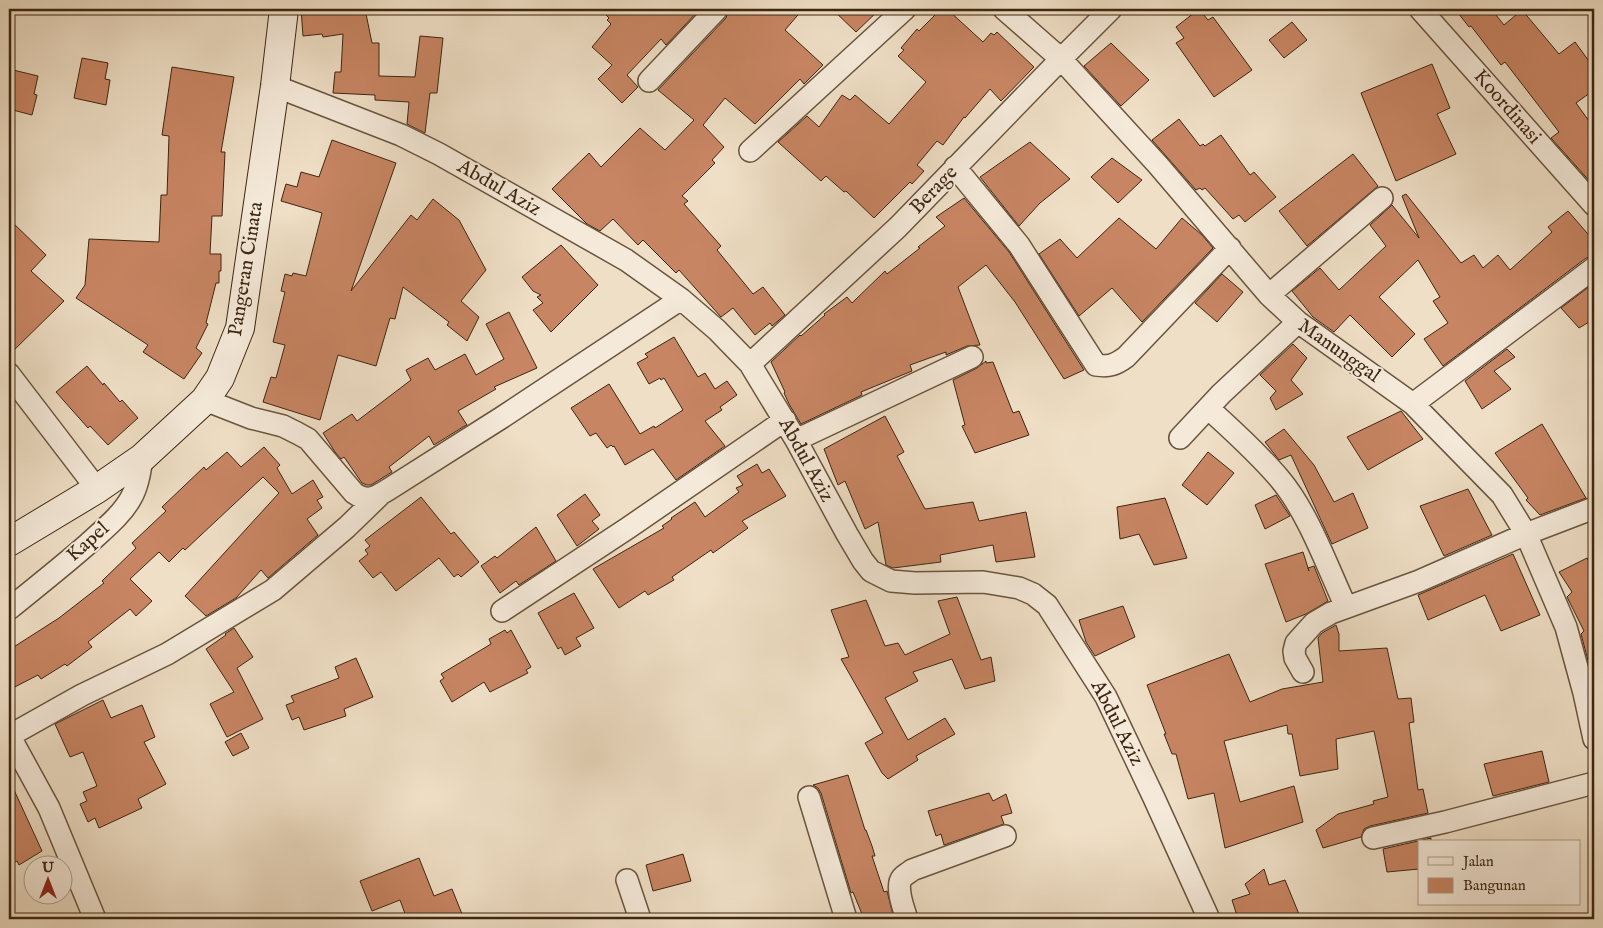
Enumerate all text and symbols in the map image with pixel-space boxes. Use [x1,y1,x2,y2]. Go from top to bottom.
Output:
street label: Koordinasi [1468,64,1546,150]
street label: Abdul Aziz [452,154,545,222]
street label: Berage [905,160,963,220]
street label: Pangeran Cinata [223,199,269,338]
street label: Manunggal [1293,314,1385,389]
street label: Abdul Aziz [772,413,839,507]
street label: Kapel [62,516,115,568]
street label: Abdul Aziz [1084,675,1149,770]
legend [1418,840,1580,906]
text: Jalan [1461,852,1494,871]
north arrow [22,856,72,906]
text: U [41,859,55,877]
text: Bangunan [1463,876,1526,895]

